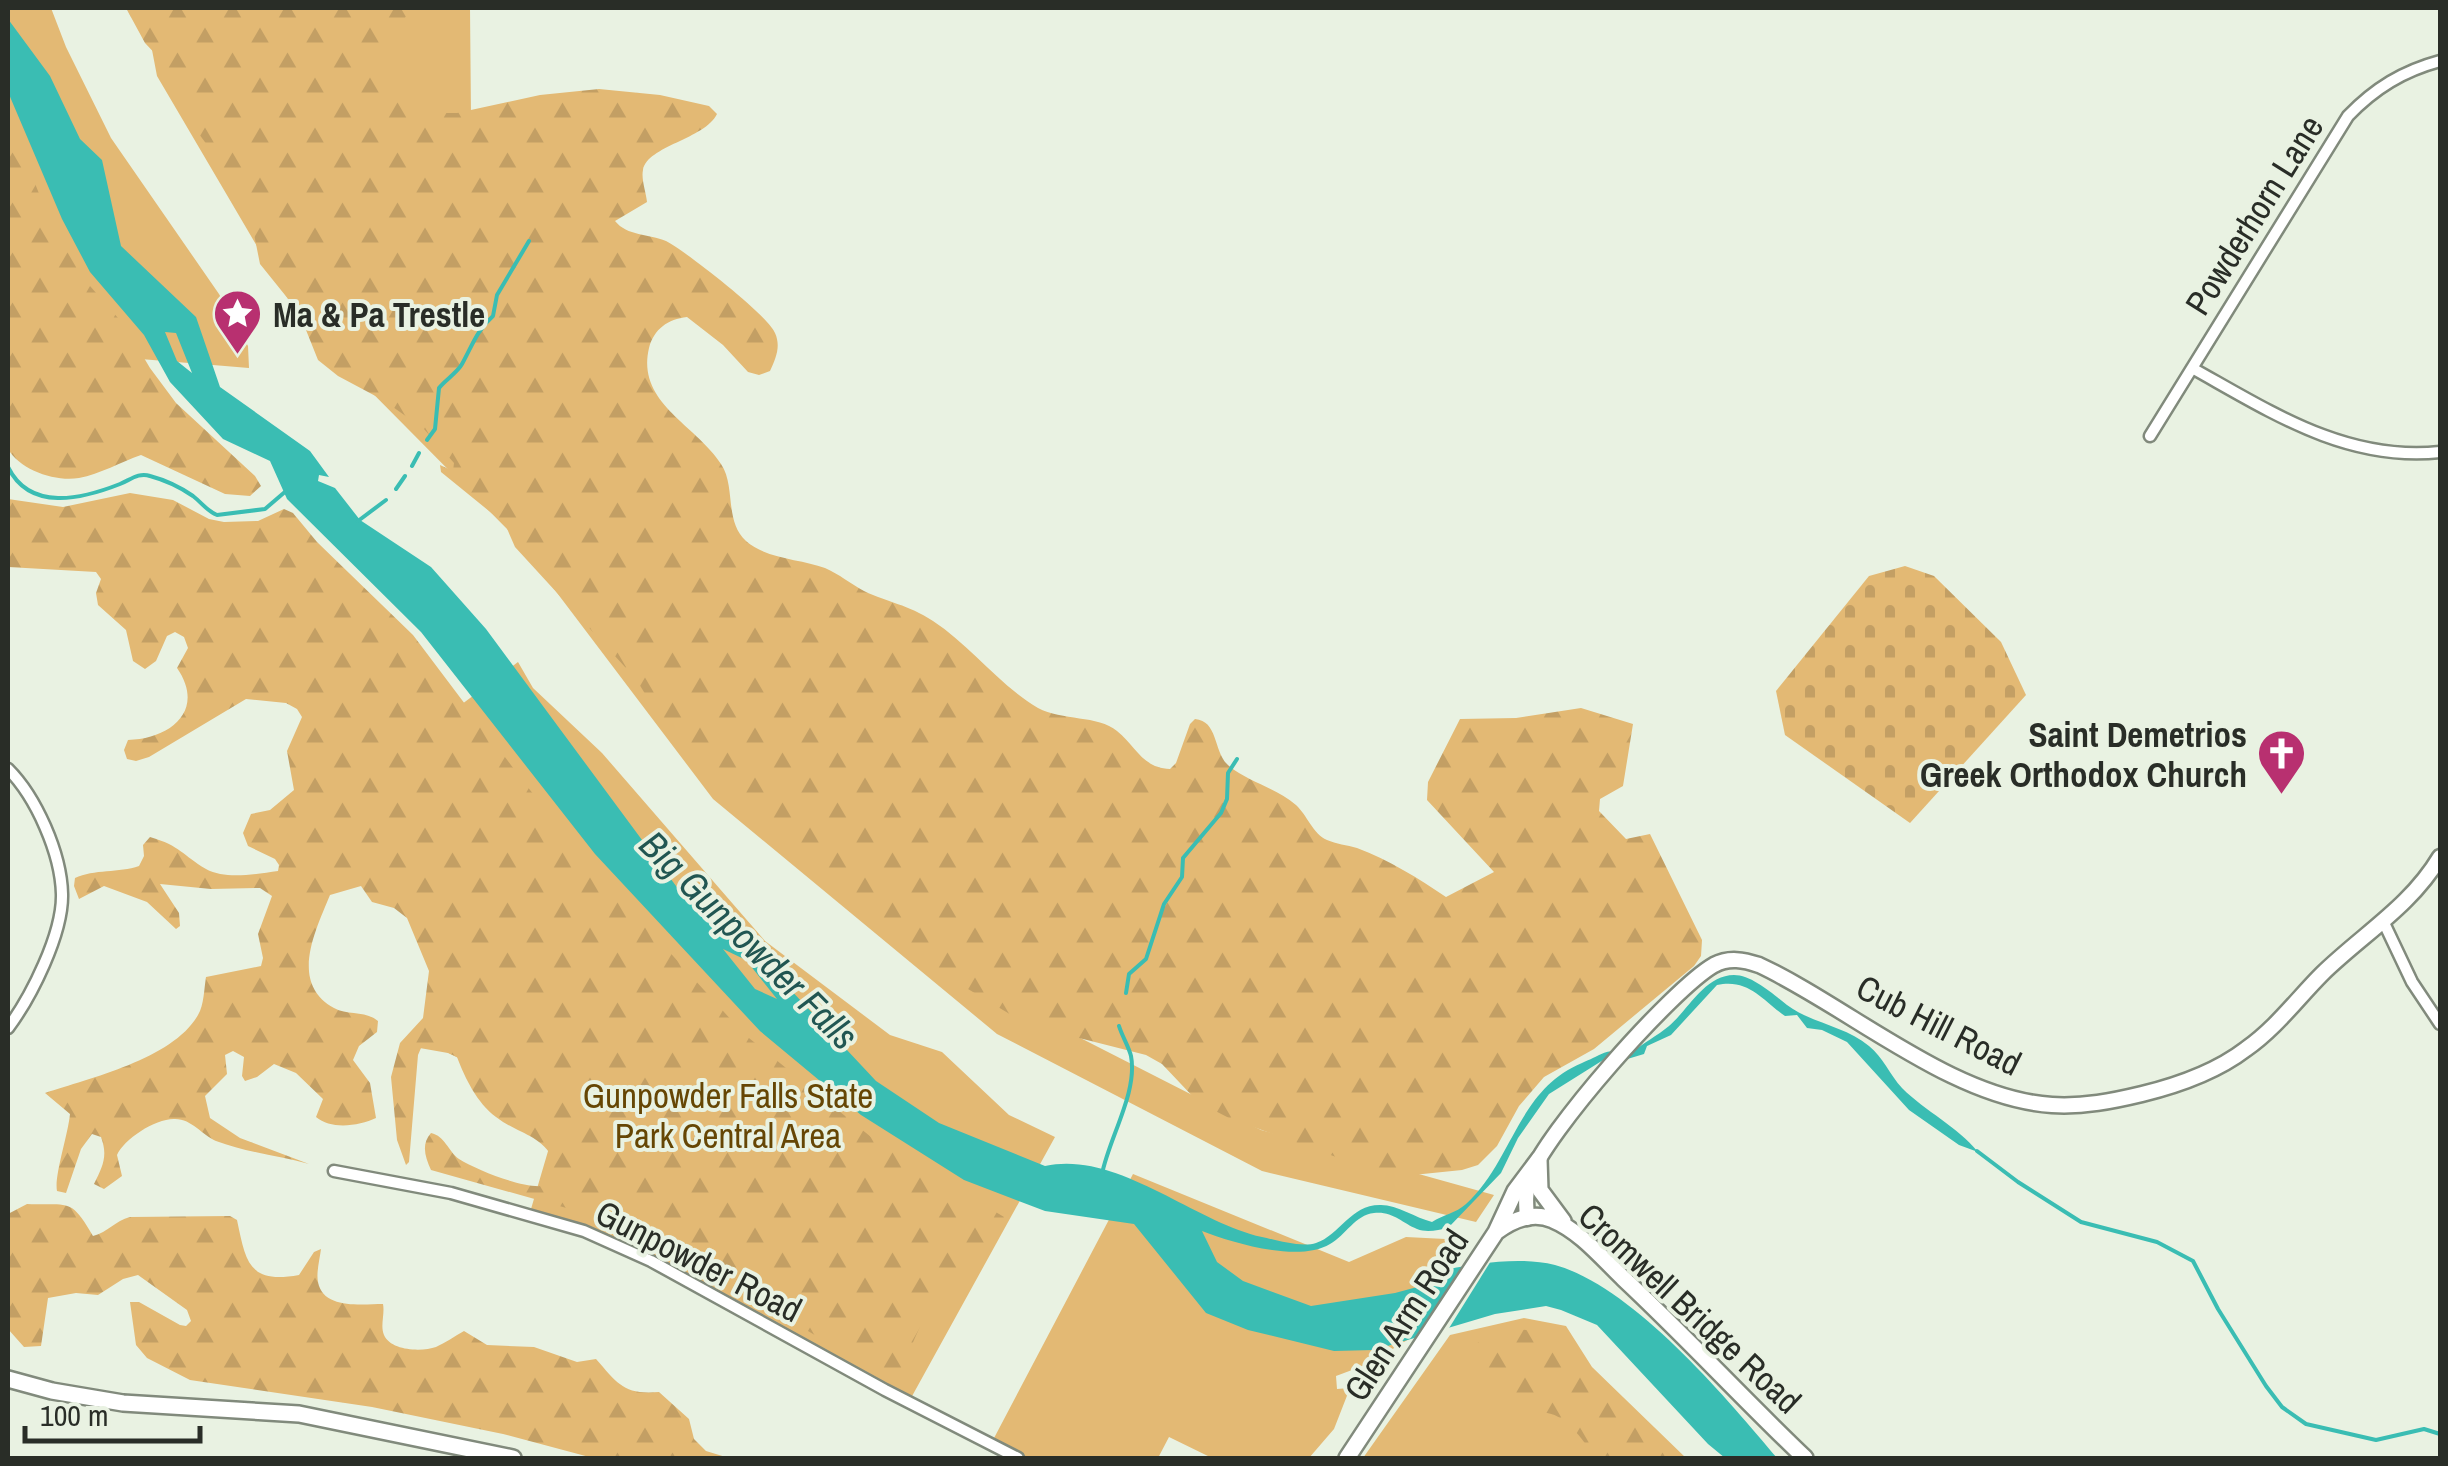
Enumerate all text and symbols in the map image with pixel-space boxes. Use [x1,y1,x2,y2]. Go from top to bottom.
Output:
street label: Powderhorn Lane [2174,106,2334,324]
place icon: Ma & Pa Trestle [212,288,264,356]
place label: Ma & Pa Trestle [273,291,485,338]
place label: Saint Demetrios Greek Orthodox Church [1920,711,2247,798]
church icon: Saint Demetrios Greek Orthodox Church [2256,728,2308,796]
water label: Big Gunpowder Falls [628,819,870,1061]
street label: Cub Hill Road [1849,964,2029,1086]
park label: Gunpowder Falls State Park Central Area [583,1072,873,1159]
street label: Gunpowder Road [588,1189,810,1333]
street label: Cromwell Bridge Road [1568,1192,1812,1424]
street label: Glen Arm Road [1333,1220,1479,1410]
scale bar [25,1381,200,1443]
text: 100 m [40,1395,108,1435]

